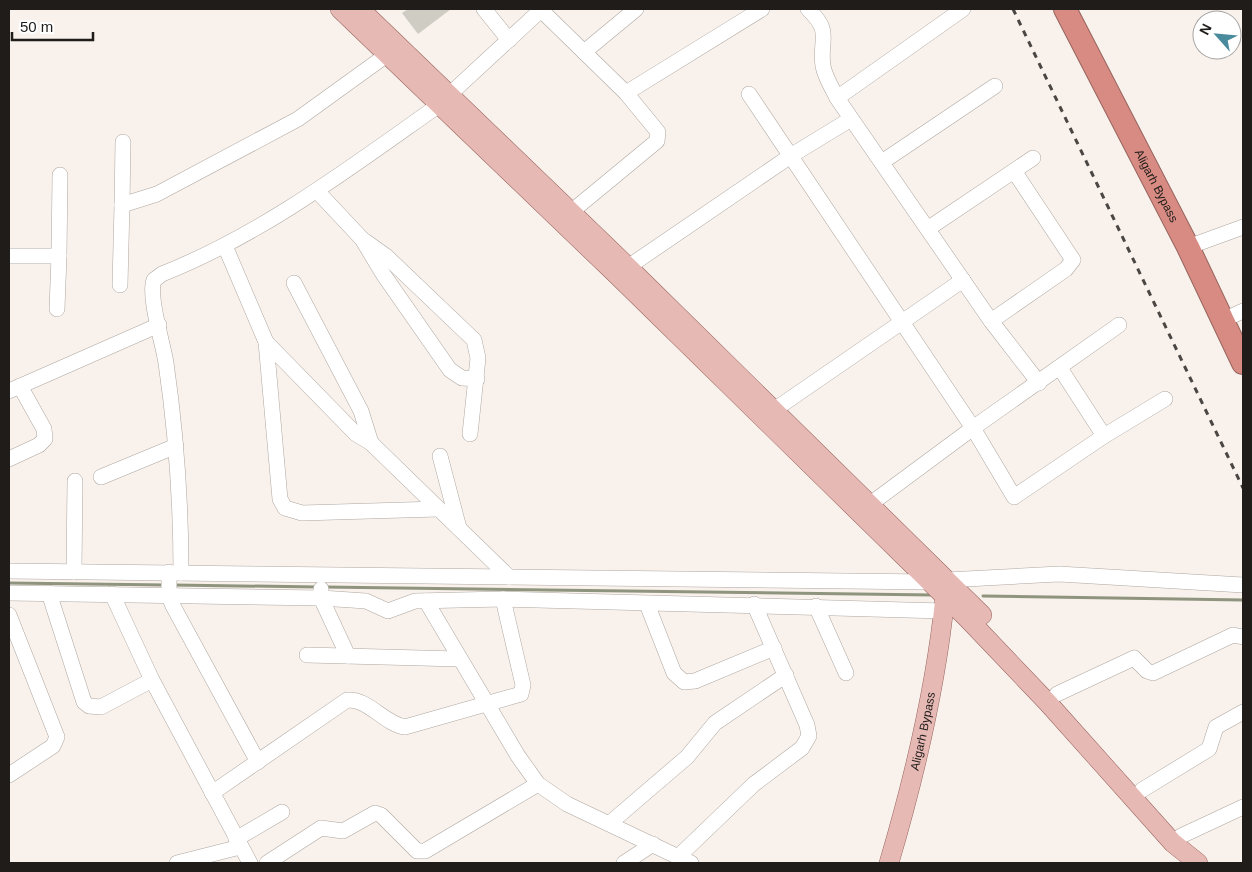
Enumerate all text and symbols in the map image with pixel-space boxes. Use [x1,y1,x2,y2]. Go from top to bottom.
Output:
scale bar [12,10,94,42]
north arrow [1192,10,1242,60]
text: 50 m [20,18,53,35]
text: N [1196,21,1215,37]
street label: Aligarh Bypass [1132,147,1181,225]
street label: Aligarh Bypass [907,691,938,772]

